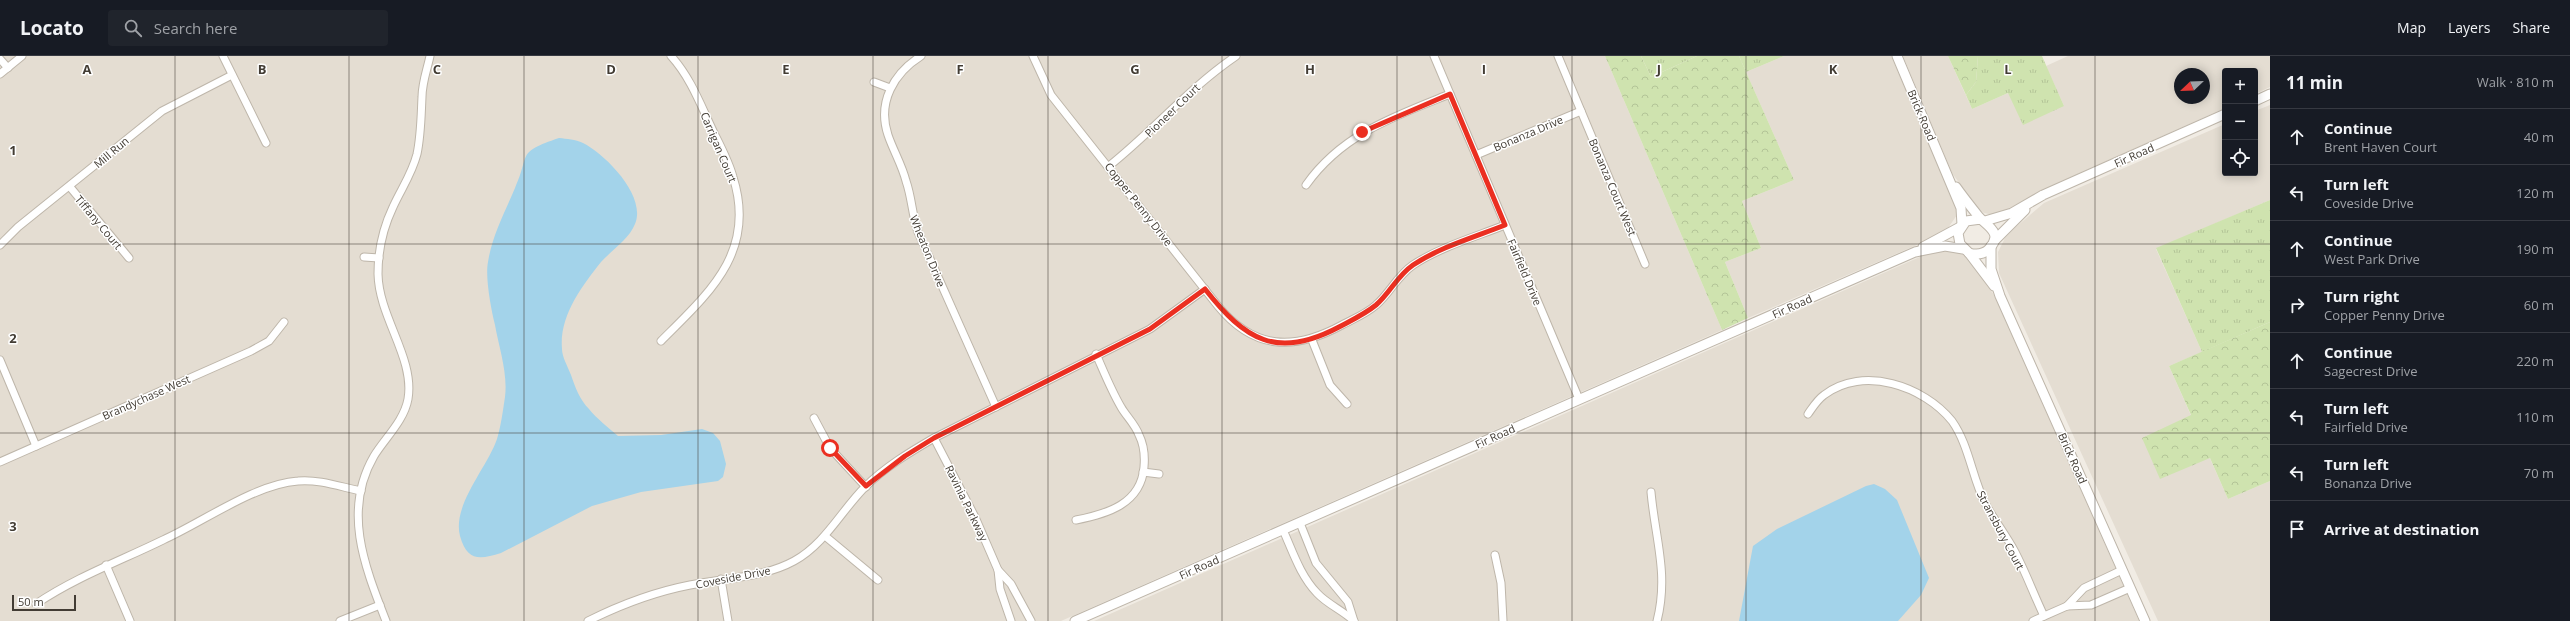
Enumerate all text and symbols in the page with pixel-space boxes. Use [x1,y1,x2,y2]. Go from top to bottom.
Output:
search box [108,10,388,46]
text: Locato [20,15,84,41]
icon: search [122,17,144,39]
text: Search here [154,18,237,38]
text: Map [2397,18,2426,37]
text: Layers [2448,18,2490,37]
text: Share [2512,18,2550,37]
text: A [83,60,92,78]
text: B [258,60,267,78]
text: C [433,60,441,78]
text: D [606,60,616,78]
text: E [782,60,790,78]
text: F [956,60,964,78]
text: G [1130,60,1140,78]
text: H [1305,60,1315,78]
text: I [1482,60,1486,78]
text: J [1656,60,1661,78]
text: K [1829,60,1838,78]
text: L [2004,60,2012,78]
north arrow [2174,68,2210,104]
map controls [2222,68,2258,176]
button: + [2222,68,2258,104]
text: 11 min [2286,71,2343,94]
text: Walk · 810 m [2477,73,2554,91]
street label: Pioneer Court [1141,80,1203,140]
street label: Brick Road [1904,87,1940,143]
button: − [2222,104,2258,140]
street label: Carrigan Court [697,109,741,185]
street label: Bonanza Drive [1491,112,1565,154]
text: Continue [2324,118,2392,138]
route end [1353,123,1371,141]
icon: ahead [2286,126,2308,148]
text: 40 m [2524,128,2554,146]
street label: Mill Run [90,133,132,171]
street label: Bonanza Court West [1586,136,1640,238]
text: Brent Haven Court [2324,138,2437,156]
street label: Fir Road [2112,140,2156,170]
button: locate [2222,140,2258,176]
text: 1 [9,141,17,159]
street label: Copper Penny Drive [1102,159,1176,249]
text: Turn left [2324,174,2389,194]
icon: left [2286,182,2308,204]
text: 120 m [2516,184,2554,202]
street label: Tiffany Court [72,192,126,252]
text: Coveside Drive [2324,194,2414,212]
street label: Wheaton Drive [907,213,949,289]
text: Continue [2324,230,2392,250]
street label: Fairfield Drive [1504,236,1546,308]
icon: ahead [2286,238,2308,260]
text: 190 m [2516,240,2554,258]
text: West Park Drive [2324,250,2420,268]
text: Turn right [2324,286,2399,306]
street label: Fir Road [1770,291,1814,321]
icon: right [2286,294,2308,316]
text: 60 m [2524,296,2554,314]
text: Copper Penny Drive [2324,306,2445,324]
text: 2 [9,329,17,347]
text: Continue [2324,342,2392,362]
icon: ahead [2286,350,2308,372]
text: 220 m [2516,352,2554,370]
text: Sagecrest Drive [2324,362,2418,380]
street label: Brandychase West [100,371,192,423]
text: Turn left [2324,398,2389,418]
icon: left [2286,406,2308,428]
text: 110 m [2516,408,2554,426]
text: Fairfield Drive [2324,418,2408,436]
street label: Fir Road [1473,421,1517,451]
street label: Brick Road [2055,430,2091,486]
route start [821,439,839,457]
text: Turn left [2324,454,2389,474]
street label: Ravinia Parkway [942,462,992,544]
icon: left [2286,462,2308,484]
text: 70 m [2524,464,2554,482]
text: Bonanza Drive [2324,474,2412,492]
street label: Stransbury Court [1974,488,2028,572]
text: 3 [9,517,17,535]
icon: arrive [2286,518,2308,540]
text: Arrive at destination [2324,519,2479,539]
street label: Fir Road [1177,552,1221,582]
street label: Coveside Drive [694,562,772,592]
scale bar [12,593,76,612]
text: 50 m [18,594,44,609]

